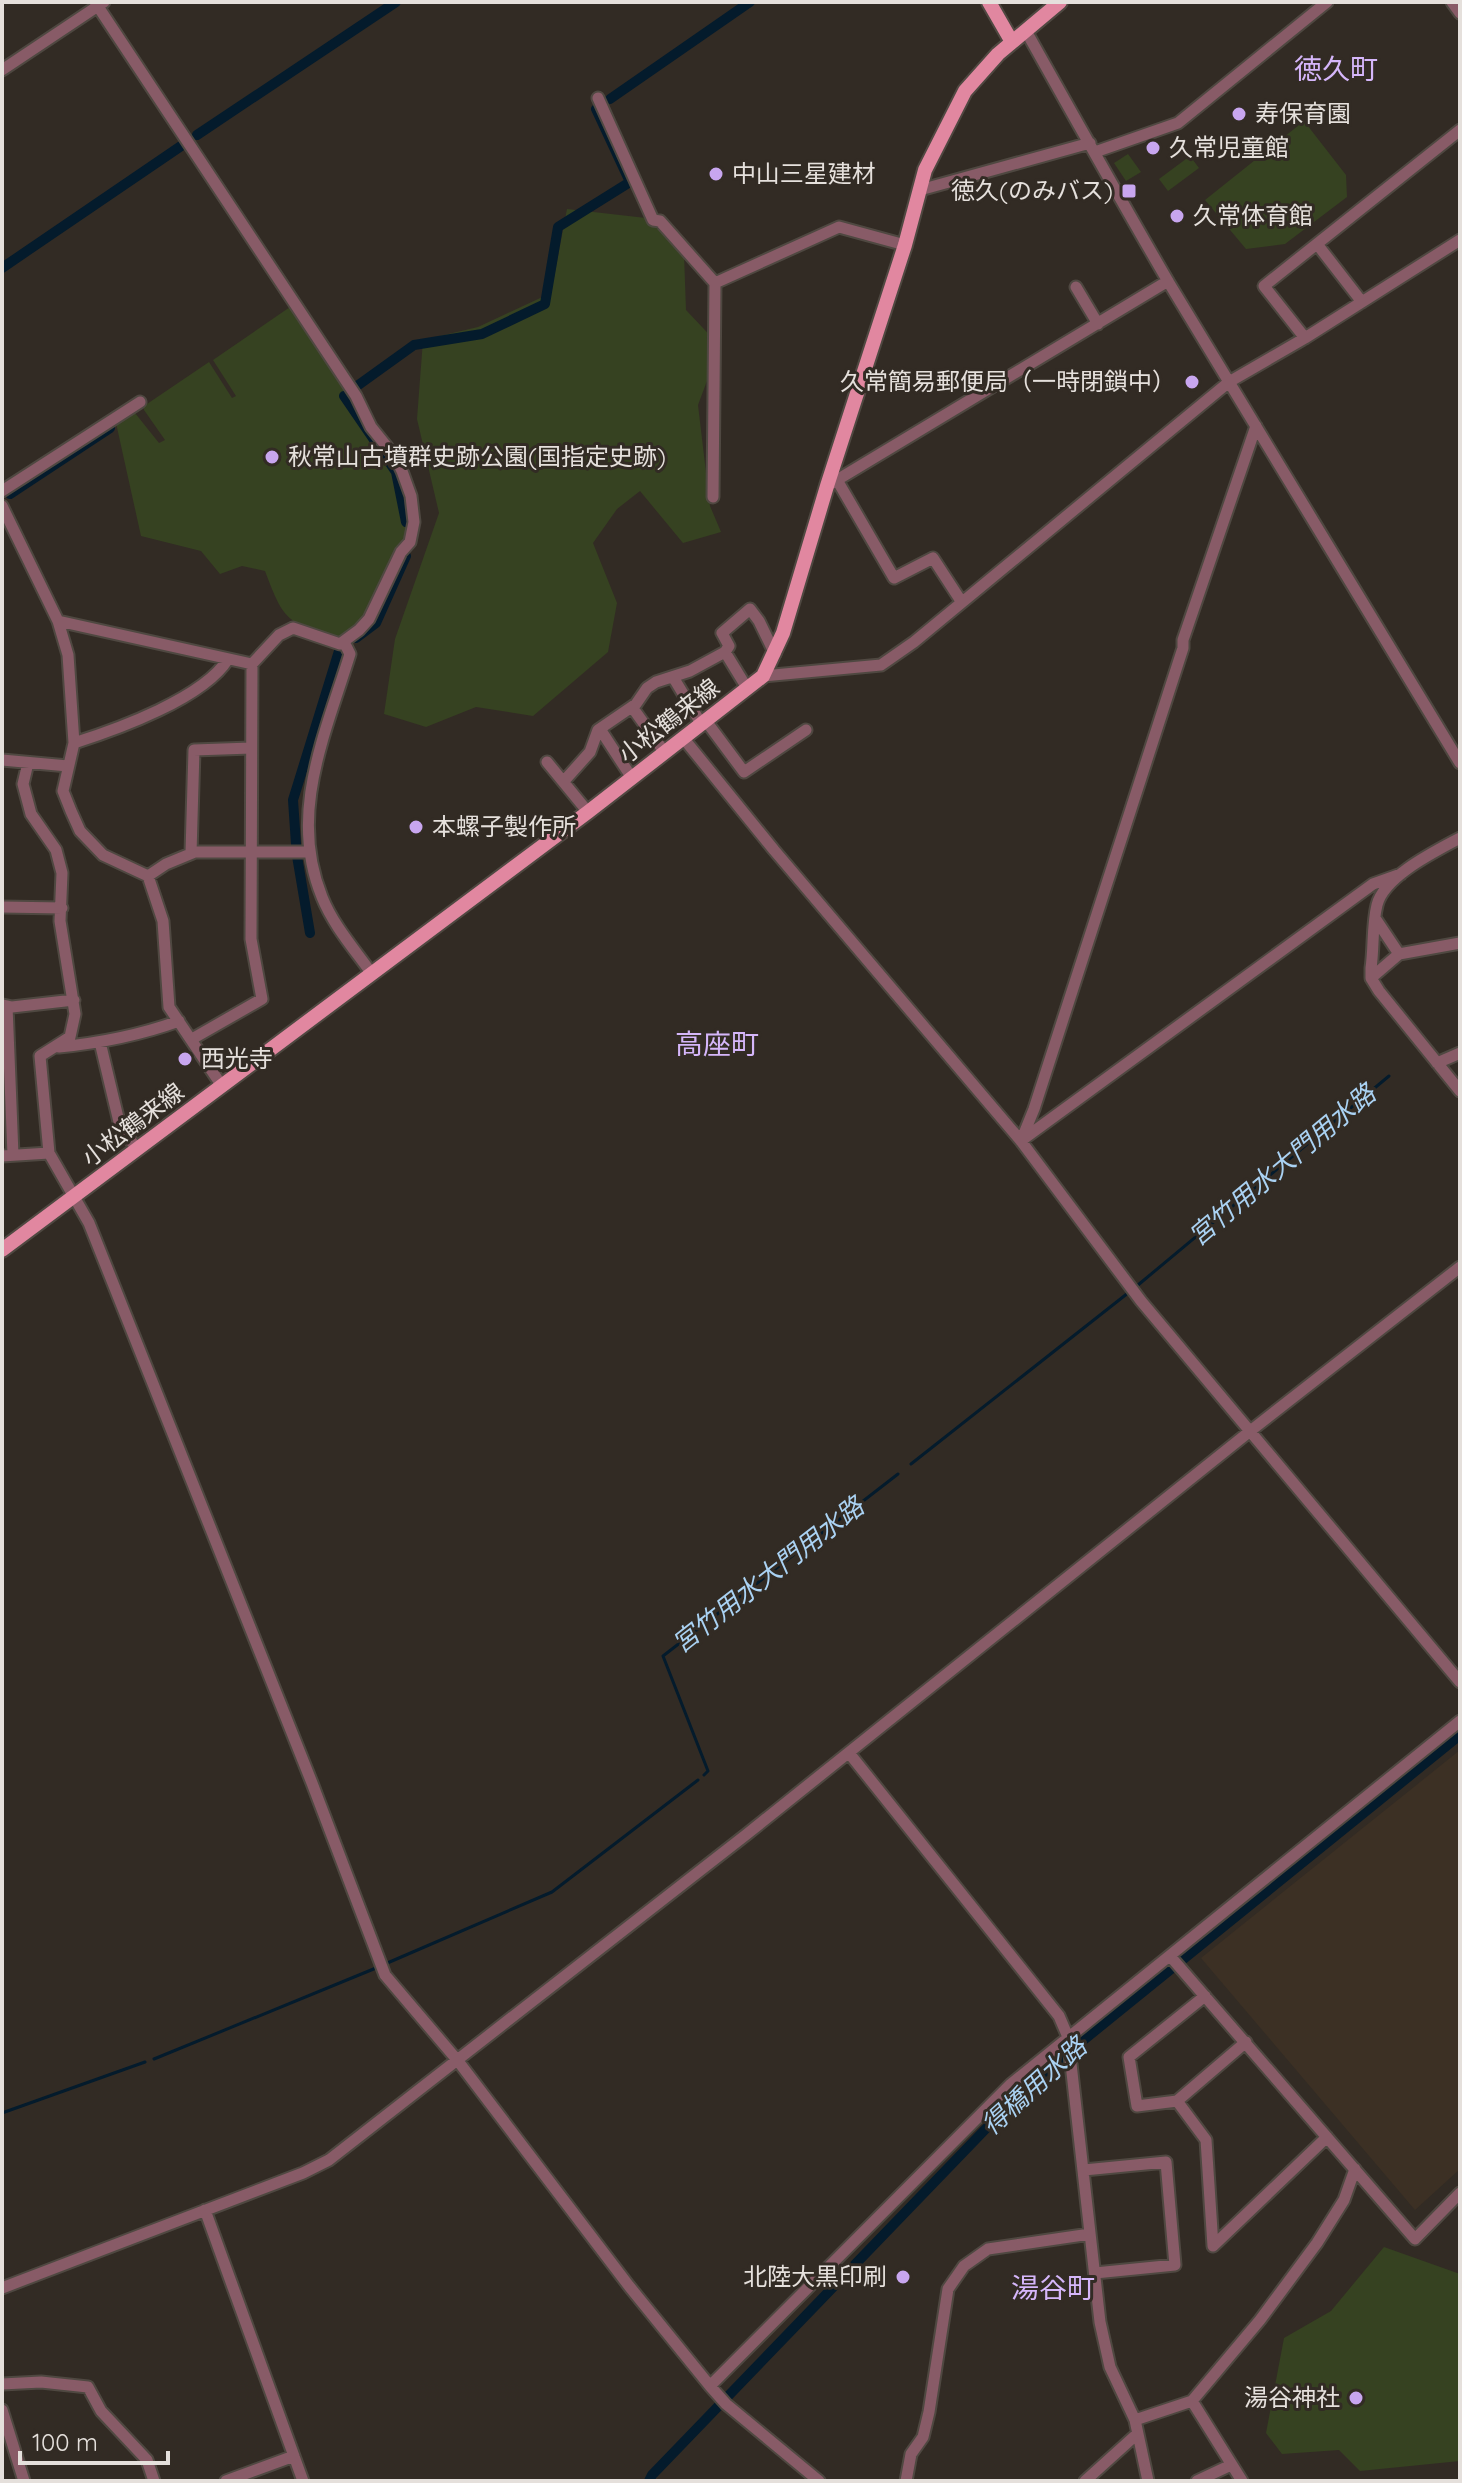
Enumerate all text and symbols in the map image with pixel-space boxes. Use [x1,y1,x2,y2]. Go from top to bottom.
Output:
district label: 徳久町 [1294,51,1378,86]
place label: 寿保育園 [1255,98,1351,128]
marker: 寿保育園 [1230,105,1248,123]
place label: 久常児童館 [1169,132,1289,162]
marker: 久常児童館 [1144,139,1162,157]
place label: 中山三星建材 [732,158,876,188]
marker: 中山三星建材 [707,165,725,183]
place label: 徳久(のみバス) [951,175,1113,205]
marker: 徳久(のみバス) [1120,182,1138,200]
place label: 久常体育館 [1193,200,1313,230]
marker: 久常体育館 [1168,207,1186,225]
place label: 久常簡易郵便局（一時閉鎖中） [840,366,1176,396]
marker: 久常簡易郵便局（一時閉鎖中） [1183,373,1201,391]
place label: 秋常山古墳群史跡公園(国指定史跡) [288,441,666,471]
marker: 秋常山古墳群史跡公園(国指定史跡) [263,448,281,466]
street label: 小松鶴来線 [612,671,725,769]
place label: 本螺子製作所 [432,811,576,841]
marker: 本螺子製作所 [407,818,425,836]
district label: 高座町 [675,1026,759,1061]
place label: 西光寺 [201,1043,273,1073]
marker: 西光寺 [176,1050,194,1068]
water label: 宮竹用水大門用水路 [1181,1075,1383,1252]
street label: 小松鶴来線 [75,1076,189,1172]
water label: 宮竹用水大門用水路 [665,1488,872,1660]
water label: 得橋用水路 [974,2029,1094,2141]
place label: 北陸大黒印刷 [743,2261,887,2291]
marker: 北陸大黒印刷 [894,2268,912,2286]
district label: 湯谷町 [1011,2270,1095,2305]
place label: 湯谷神社 [1244,2382,1340,2412]
marker: 湯谷神社 [1347,2389,1365,2407]
scale bar [20,2415,168,2465]
text: 100 m [32,2427,98,2457]

